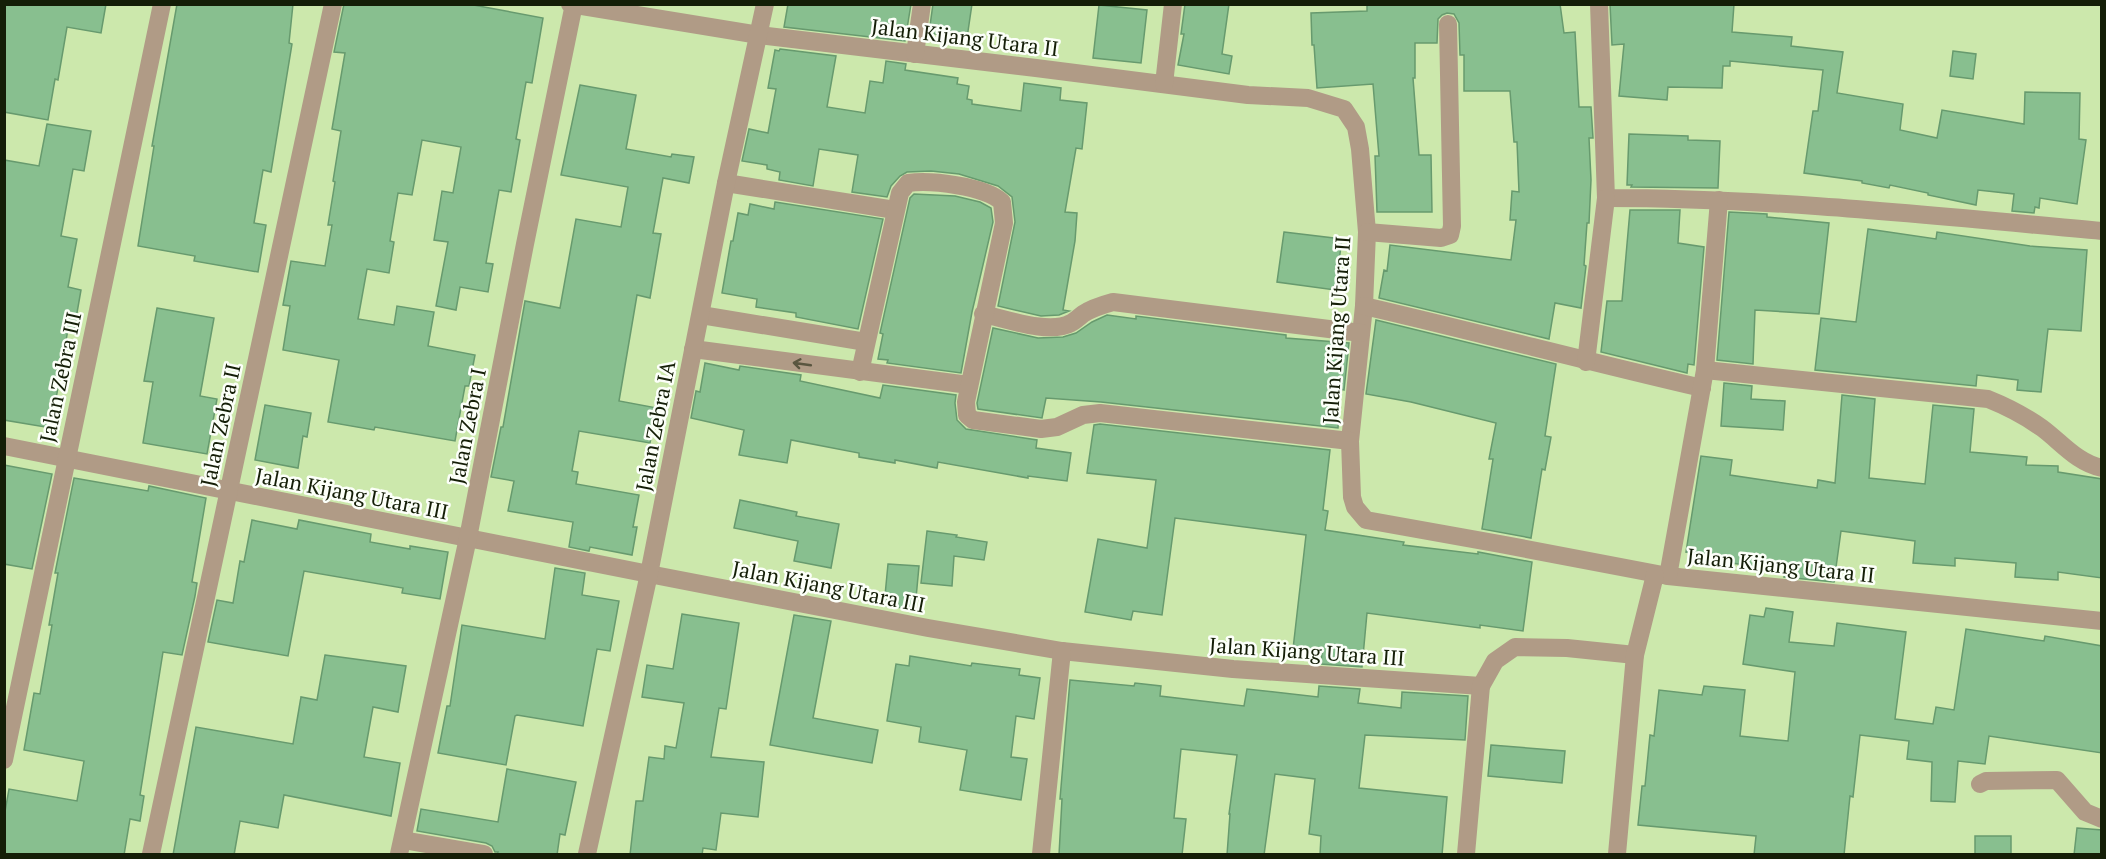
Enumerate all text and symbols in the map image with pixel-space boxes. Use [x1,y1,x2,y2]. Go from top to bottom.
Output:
street label: Jalan Kijang Utara II [870,12,1060,62]
street label: Jalan Kijang Utara II [1315,235,1357,425]
street label: Jalan Zebra III [33,309,87,445]
street label: Jalan Zebra IA [629,358,681,494]
one-way arrow [793,358,812,369]
street label: Jalan Zebra II [193,361,247,489]
street label: Jalan Zebra I [442,366,492,486]
street label: Jalan Kijang Utara III [253,461,451,525]
street label: Jalan Kijang Utara II [1686,541,1876,589]
street label: Jalan Kijang Utara III [730,554,928,618]
street label: Jalan Kijang Utara III [1208,630,1406,672]

